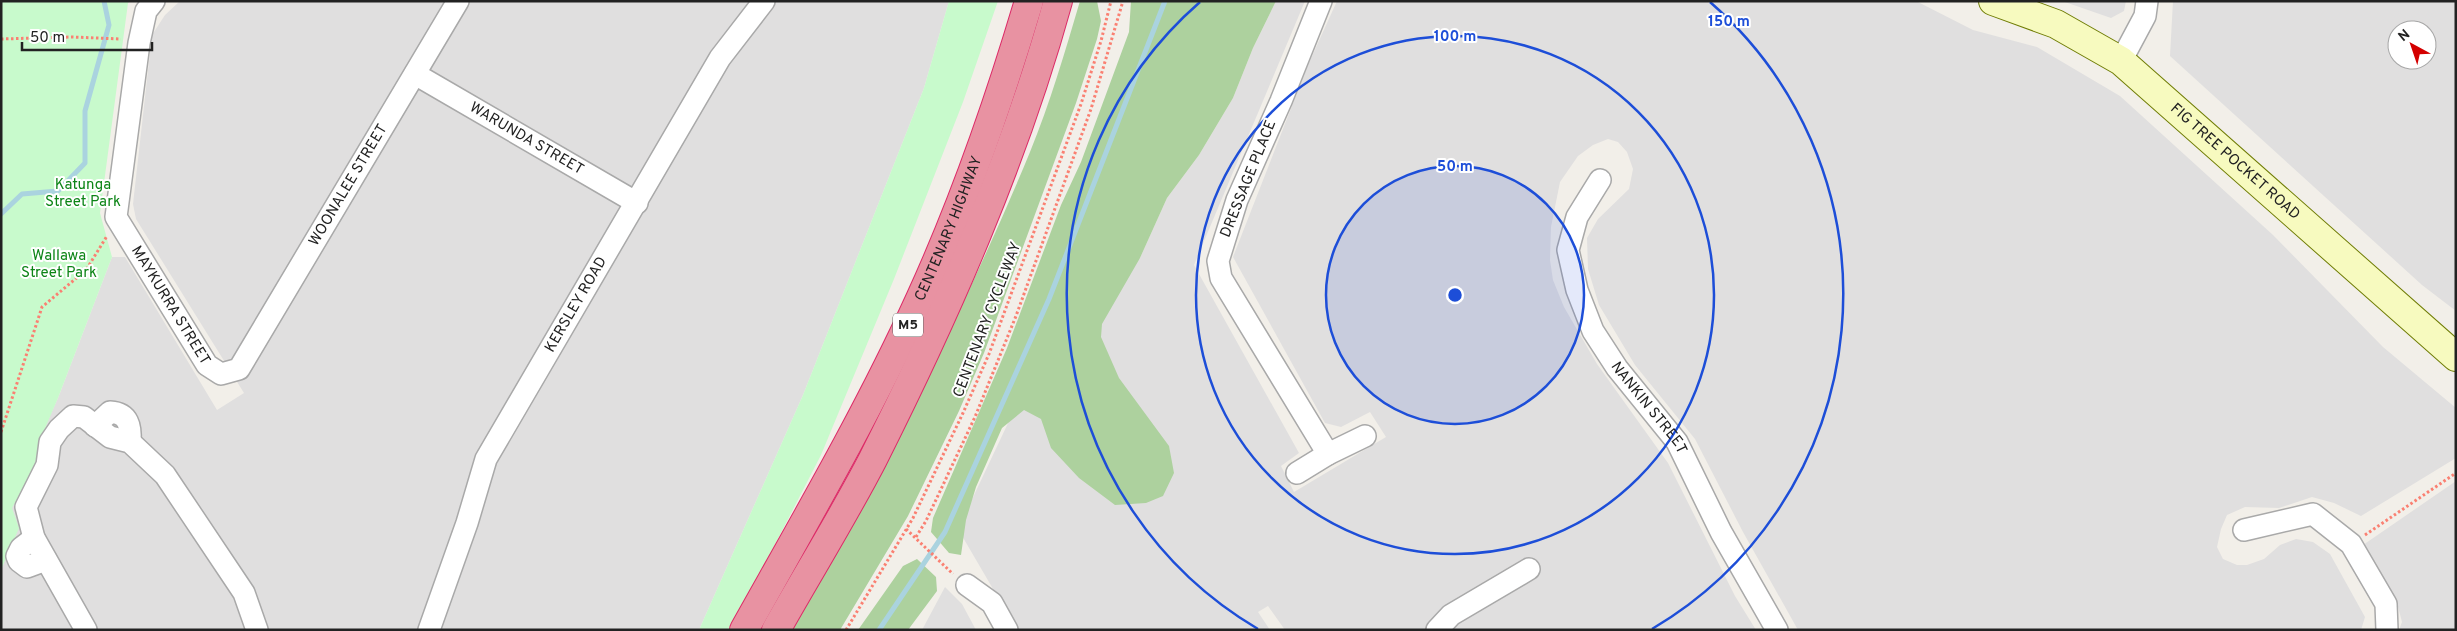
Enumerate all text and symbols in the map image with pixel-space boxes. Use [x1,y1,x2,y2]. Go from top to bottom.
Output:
text: 150 m [1708,13,1750,32]
scale bar [22,20,152,52]
north arrow [2387,20,2437,70]
text: N [2395,26,2414,46]
text: 100 m [1434,28,1476,47]
text: 50 m [30,29,65,48]
street label: WARUNDA STREET [466,98,587,179]
street label: FIG TREE POCKET ROAD [2166,99,2304,224]
street label: DRESSAGE PLACE [1217,117,1281,241]
street label: WOONALEE STREET [305,121,392,250]
street label: CENTENARY HIGHWAY [911,153,987,304]
text: 50 m [1437,158,1473,177]
park label: Katunga Street Park [45,176,121,212]
street label: CENTENARY CYCLEWAY [950,239,1027,400]
street label: MAYKURRA STREET [127,242,214,369]
park label: Wallawa Street Park [21,247,97,283]
street label: KERSLEY ROAD [541,253,611,356]
centre of rings [1446,286,1464,304]
road number: M5 [893,314,923,336]
street label: NANKIN STREET [1606,358,1691,457]

